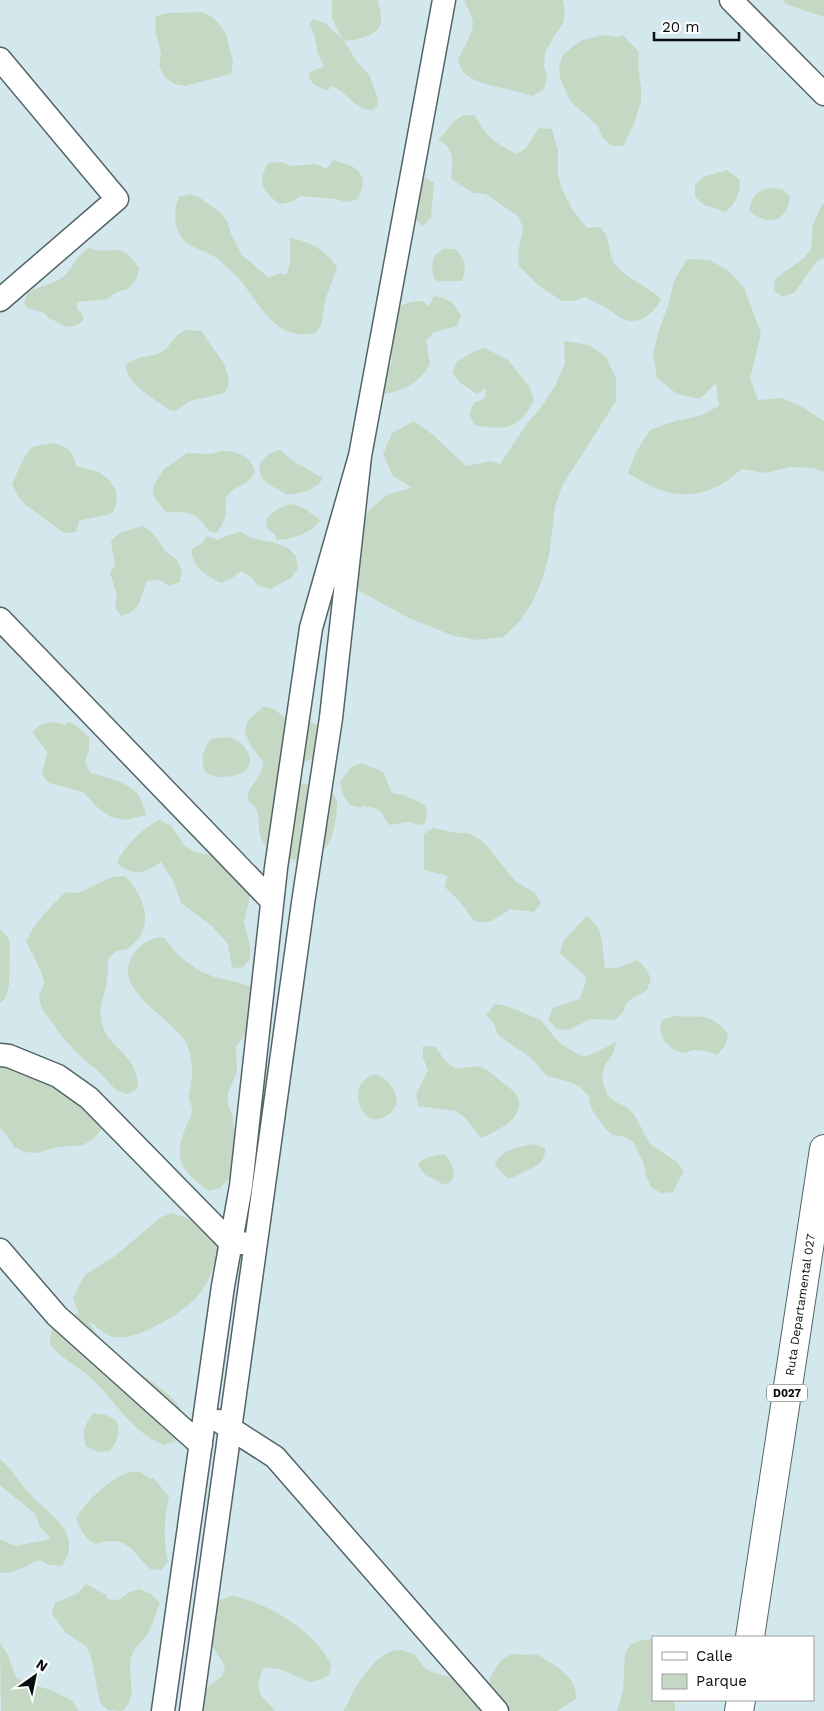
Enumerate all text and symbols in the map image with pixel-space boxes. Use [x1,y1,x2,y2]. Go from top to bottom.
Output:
scale bar [654,10,739,42]
text: 20 m [662,18,700,36]
street label: Ruta Departamental 027 [783,1233,818,1377]
road number: D027 [767,1385,807,1402]
legend [652,1636,814,1701]
text: Calle [696,1647,733,1665]
north arrow [10,1651,60,1701]
text: N [33,1656,51,1675]
text: Parque [696,1672,747,1690]

